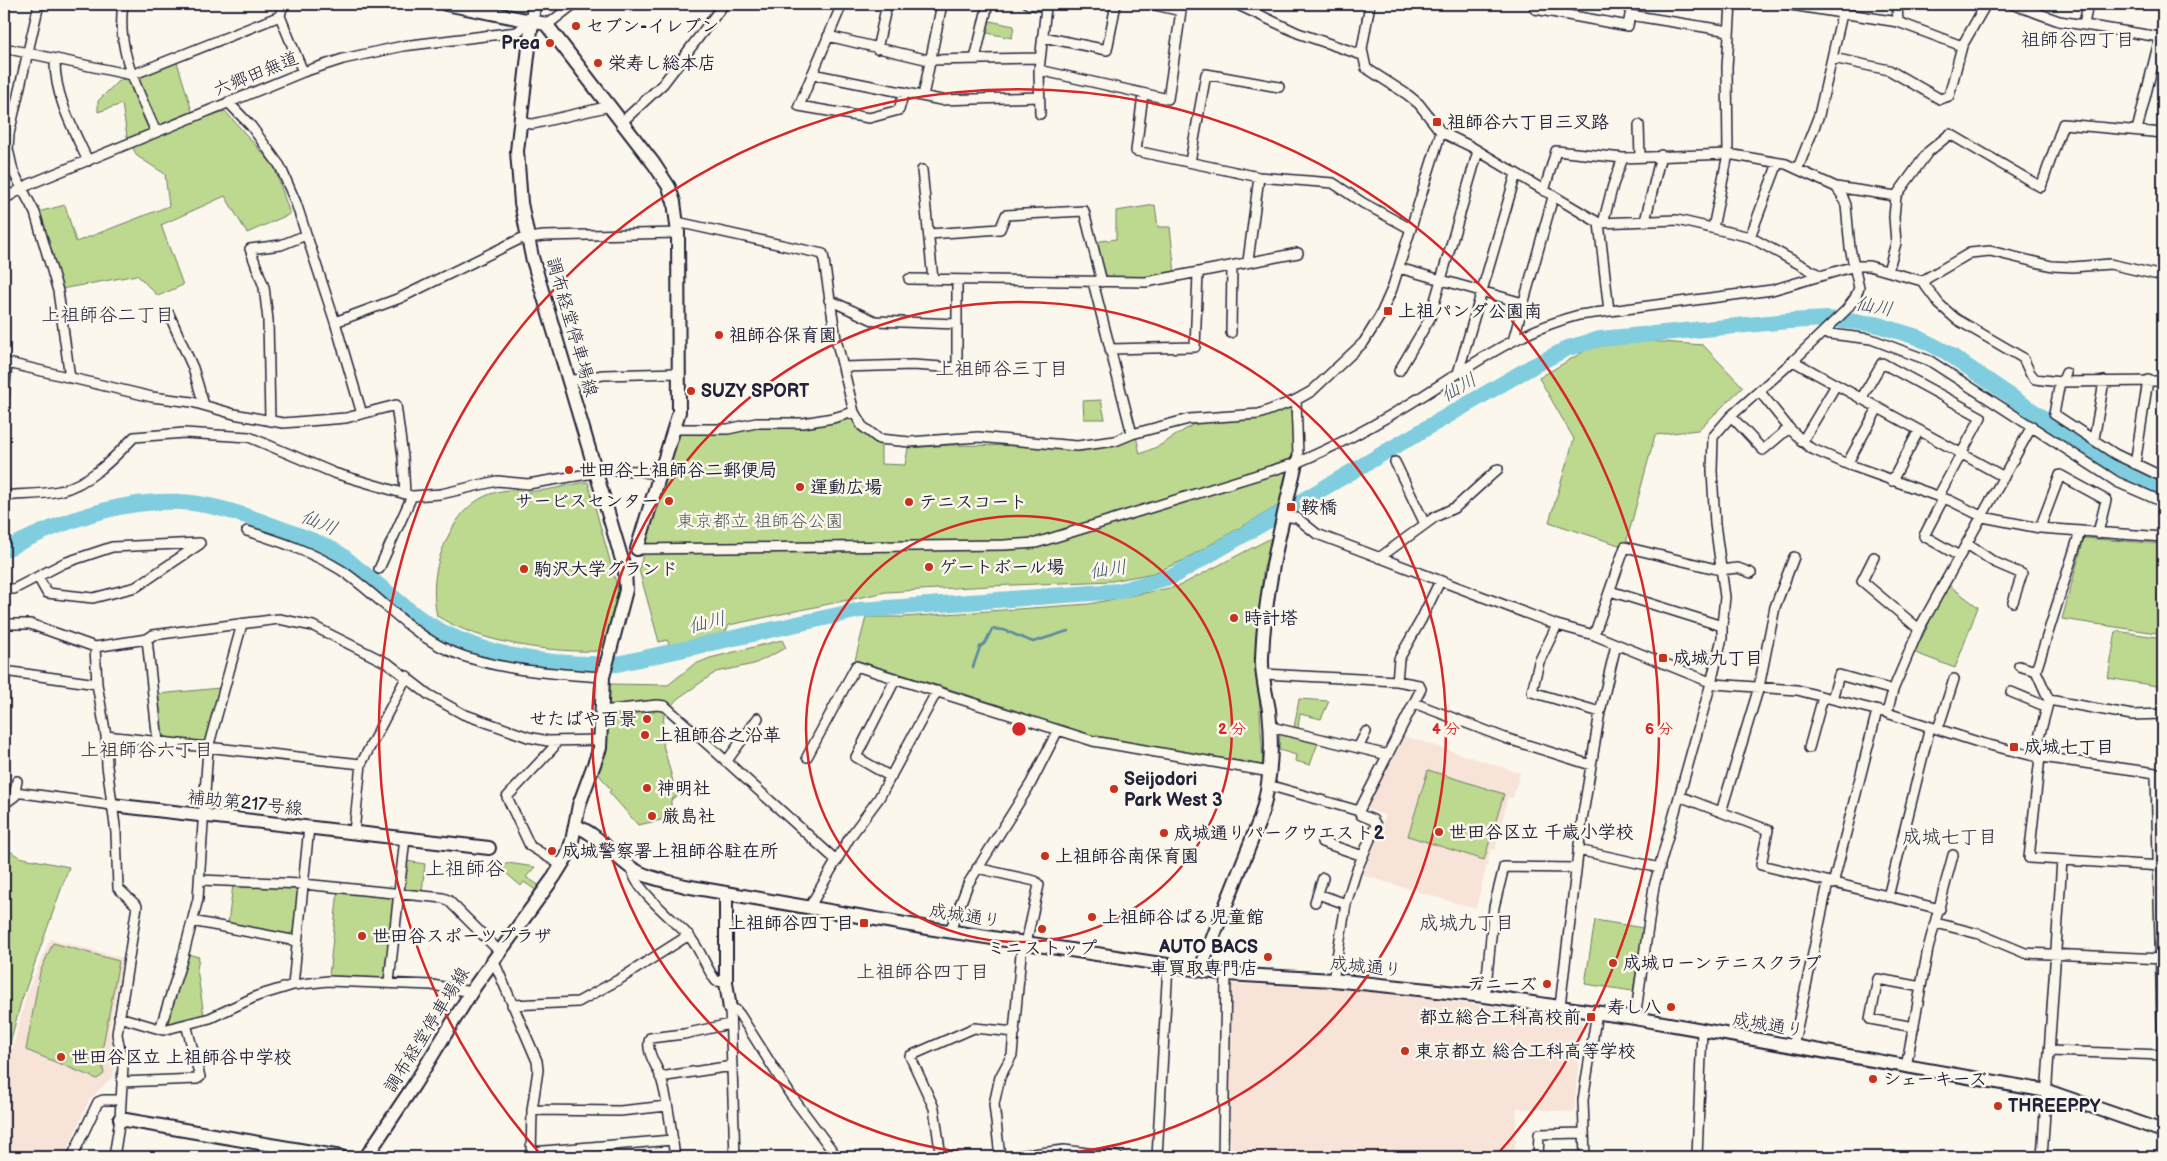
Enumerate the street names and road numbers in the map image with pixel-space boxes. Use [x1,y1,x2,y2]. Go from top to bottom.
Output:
street label: 六郷田無道 [210,47,302,101]
street label: 調布経堂停車場線 [542,255,602,399]
street label: 補助第217号線 [186,786,304,820]
street label: 成城通り [928,900,1002,932]
street label: 成城通り [1329,953,1403,981]
street label: 調布経堂停車場線 [380,963,474,1097]
street label: 成城通り [1731,1008,1805,1042]

